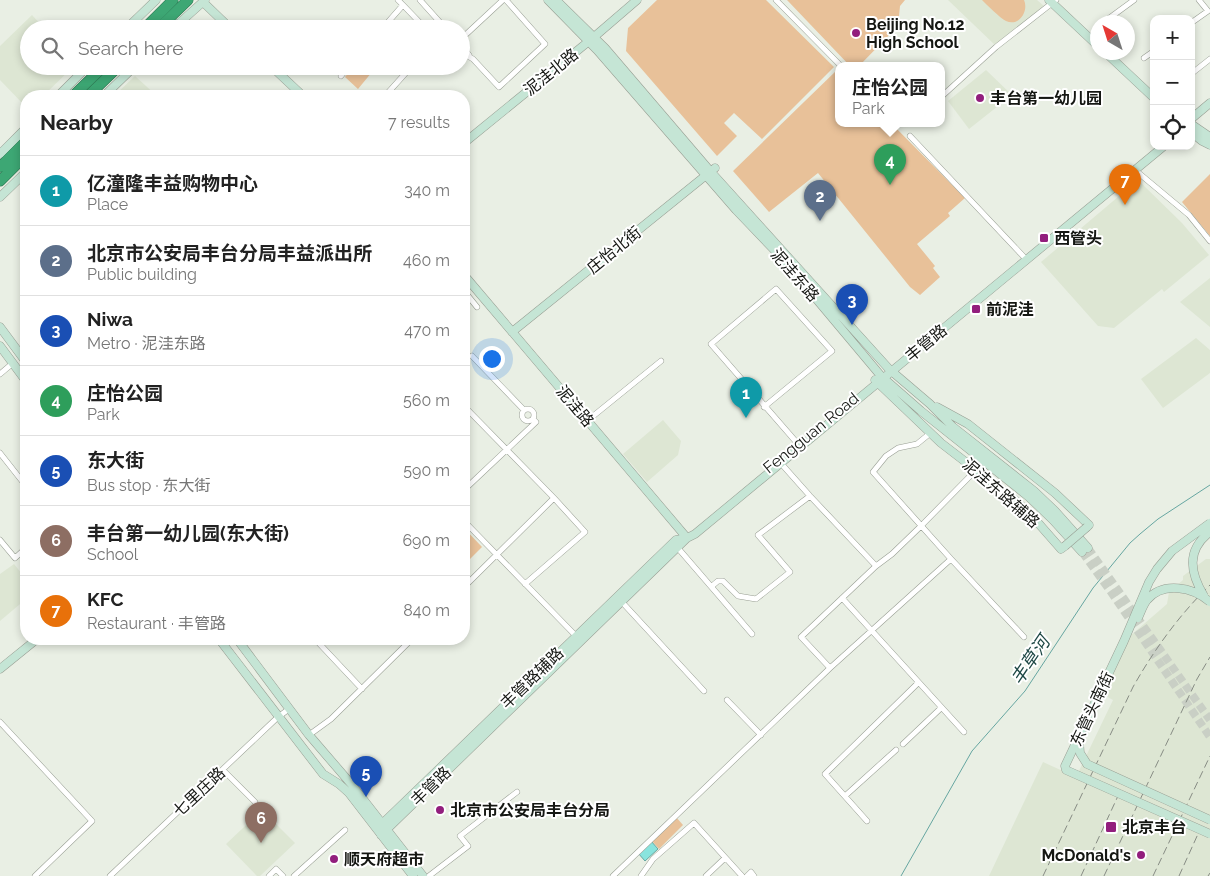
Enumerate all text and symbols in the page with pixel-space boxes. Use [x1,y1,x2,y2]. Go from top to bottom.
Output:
place label: Beijing No.12 High School [866,15,965,52]
north arrow [1090,15,1135,60]
map controls [1150,15,1195,150]
button: + [1150,15,1195,60]
search box [20,20,470,75]
marker: Beijing No.12 High School [850,27,862,39]
icon: search [38,34,66,62]
text: Search here [78,37,184,59]
street label: 泥洼北路 [520,44,582,100]
button: − [1150,60,1195,105]
popup [835,62,945,127]
text: 庄怡公园 [852,76,928,98]
place label: 丰台第一幼儿园 [990,89,1102,108]
marker: 丰台第一幼儿园 [974,92,986,104]
text: Park [852,99,885,118]
button: locate [1150,105,1195,150]
text: Nearby [40,110,113,135]
text: 7 results [388,113,450,132]
pin: 4 [874,144,906,185]
pin: 7 [1109,164,1141,205]
text: 亿潼隆丰益购物中心 [87,172,258,194]
pin: 2 [804,180,836,221]
text: 1 [52,181,60,200]
text: 340 m [404,181,450,200]
text: Place [87,195,128,214]
street label: 庄怡北街 [583,222,645,278]
place label: 西管头 [1054,229,1102,248]
marker: 西管头 [1038,232,1050,244]
text: 北京市公安局丰台分局丰益派出所 [87,242,372,264]
street label: 泥洼东路 [767,245,823,305]
text: 2 [51,251,61,270]
text: 460 m [403,251,450,270]
text: Public building [87,265,197,284]
pin: 3 [836,284,868,325]
place label: 前泥洼 [986,300,1034,319]
marker: 前泥洼 [970,303,982,315]
text: Niwa [87,308,133,330]
text: 3 [52,321,60,340]
text: 470 m [404,321,450,340]
street label: 丰管路 [901,321,951,365]
text: Metro · 泥洼东路 [87,334,206,353]
your location [479,346,505,372]
pin: 1 [730,377,762,418]
text: 庄怡公园 [87,382,163,404]
street label: 泥洼路 [552,382,598,430]
street label: Fengguan Road [759,389,863,477]
text: 4 [51,391,61,410]
text: 560 m [403,391,450,410]
text: Park [87,405,120,424]
text: 东大街 [87,449,144,471]
street label: 泥洼东路辅路 [959,454,1043,532]
text: 5 [52,461,60,480]
text: 590 m [403,461,450,480]
text: Bus stop · 东大街 [87,476,211,495]
text: 丰台第一幼儿园(东大街) [87,522,289,544]
text: 6 [51,531,61,550]
text: 690 m [402,531,450,550]
text: School [87,545,138,564]
text: KFC [87,588,123,610]
text: 7 [52,601,60,620]
text: 840 m [403,601,450,620]
text: Restaurant · 丰管路 [87,614,226,633]
water label: 丰草河 [1006,629,1055,688]
street label: 丰管路辅路 [497,643,567,713]
street label: 东管头南街 [1066,669,1118,749]
pin: 5 [350,756,382,797]
street label: 丰管路 [407,762,455,810]
street label: 七里庄路 [169,763,229,821]
place label: 北京市公安局丰台分局 [450,801,610,820]
pin: 6 [245,802,277,843]
marker: 北京市公安局丰台分局 [434,804,446,816]
place label: 北京丰台 [1122,818,1186,837]
marker: 北京丰台 [1104,820,1118,834]
place label: McDonald's [1041,846,1131,865]
marker: McDonald's [1135,849,1147,861]
place label: 顺天府超市 [344,850,424,869]
marker: 顺天府超市 [328,853,340,865]

